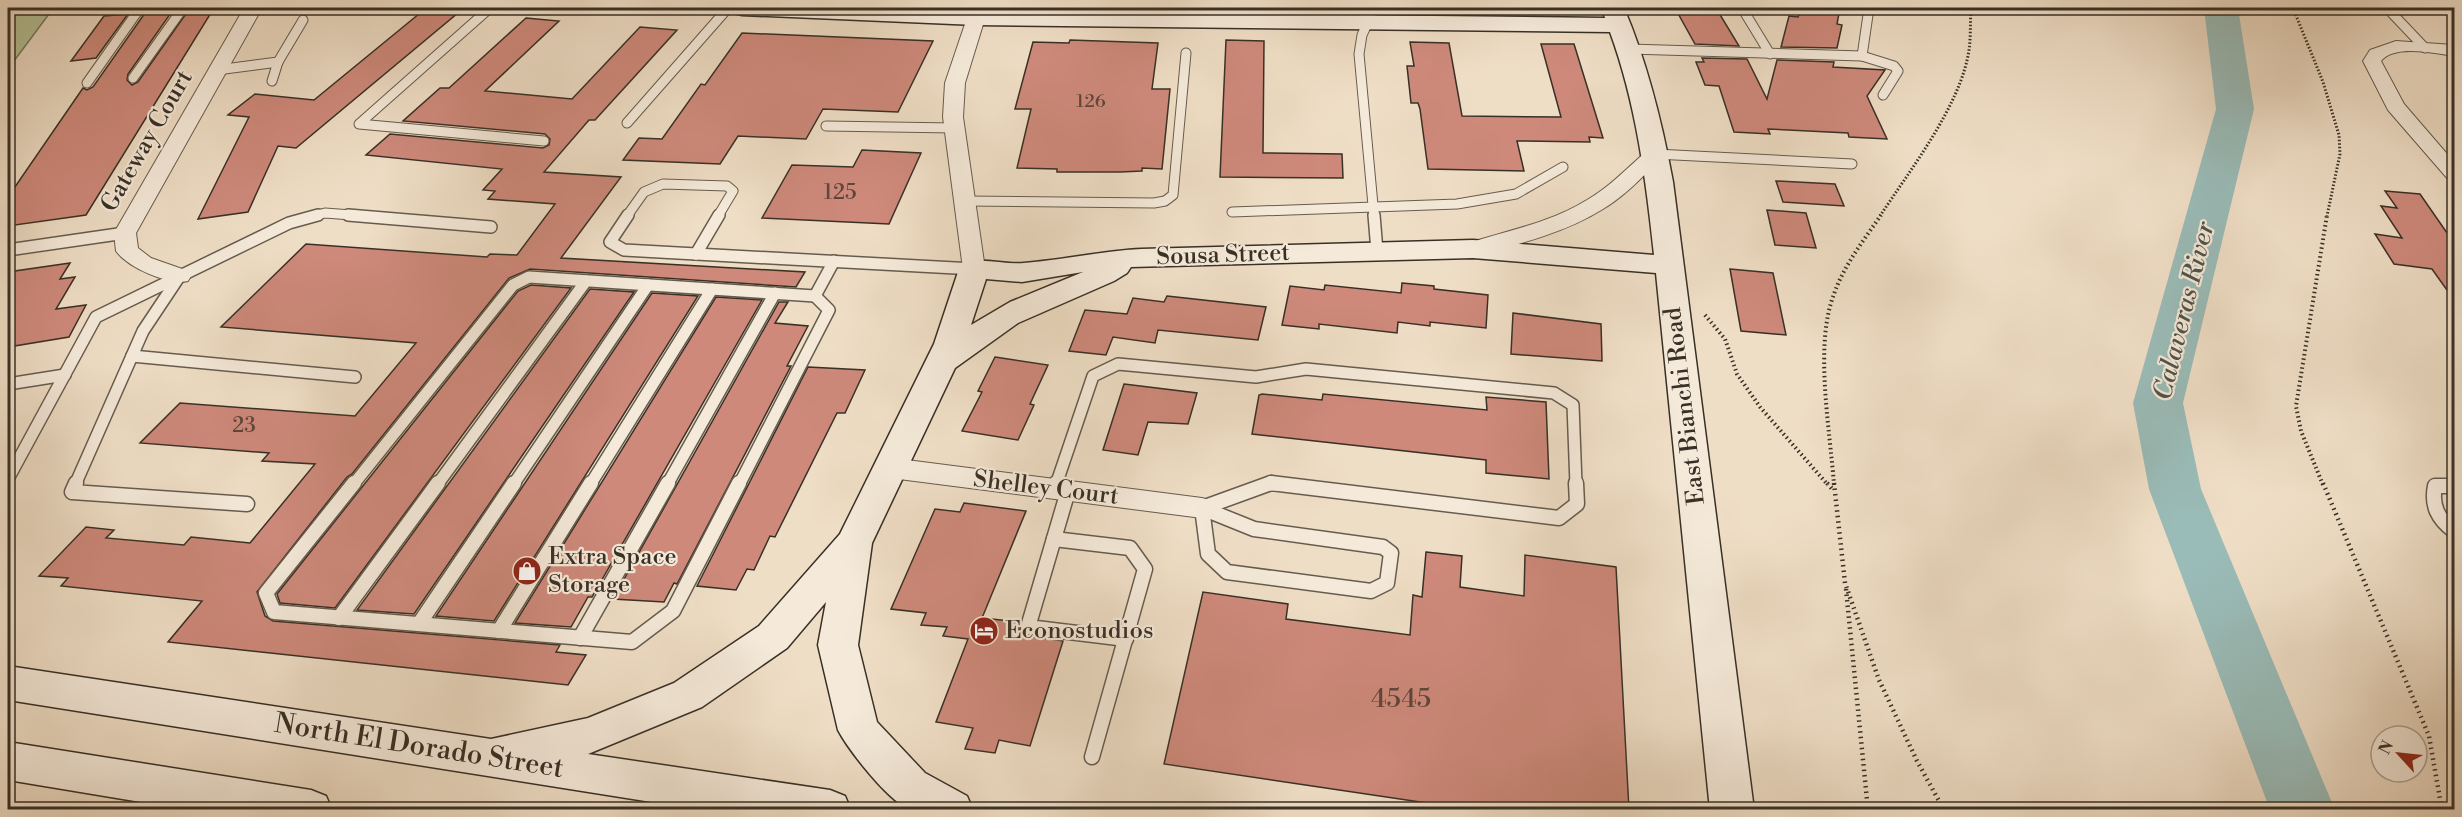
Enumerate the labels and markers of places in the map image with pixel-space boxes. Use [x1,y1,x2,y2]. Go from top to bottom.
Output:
place label: Extra Space Storage [548,542,677,600]
shop icon: Extra Space Storage [511,555,543,587]
hotel icon: Econostudios [968,615,1000,647]
place label: Econostudios [1005,616,1153,646]

